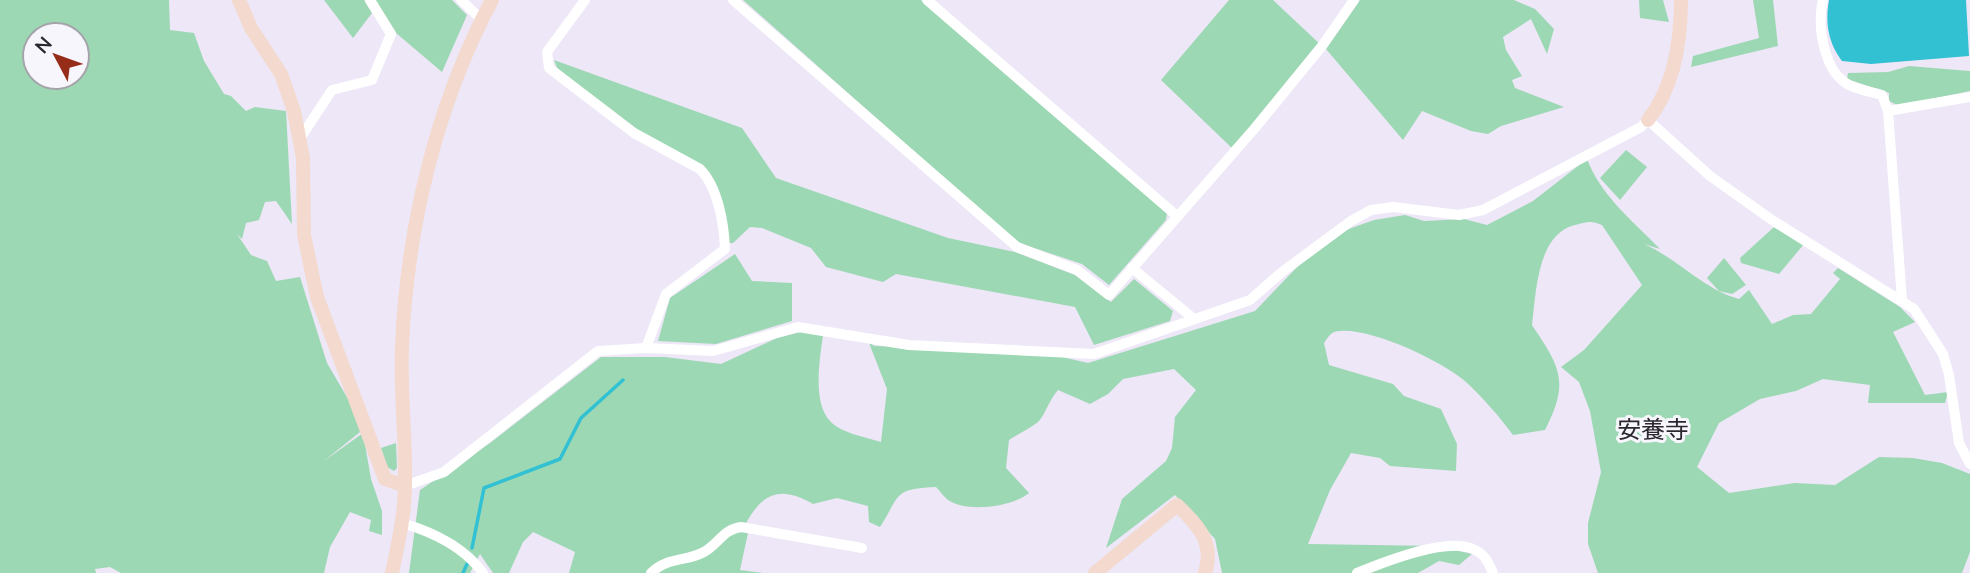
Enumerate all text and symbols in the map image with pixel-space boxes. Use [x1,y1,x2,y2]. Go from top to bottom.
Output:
north arrow [21,21,91,91]
text: N [29,32,58,59]
district label: 安養寺 [1617,414,1689,446]

